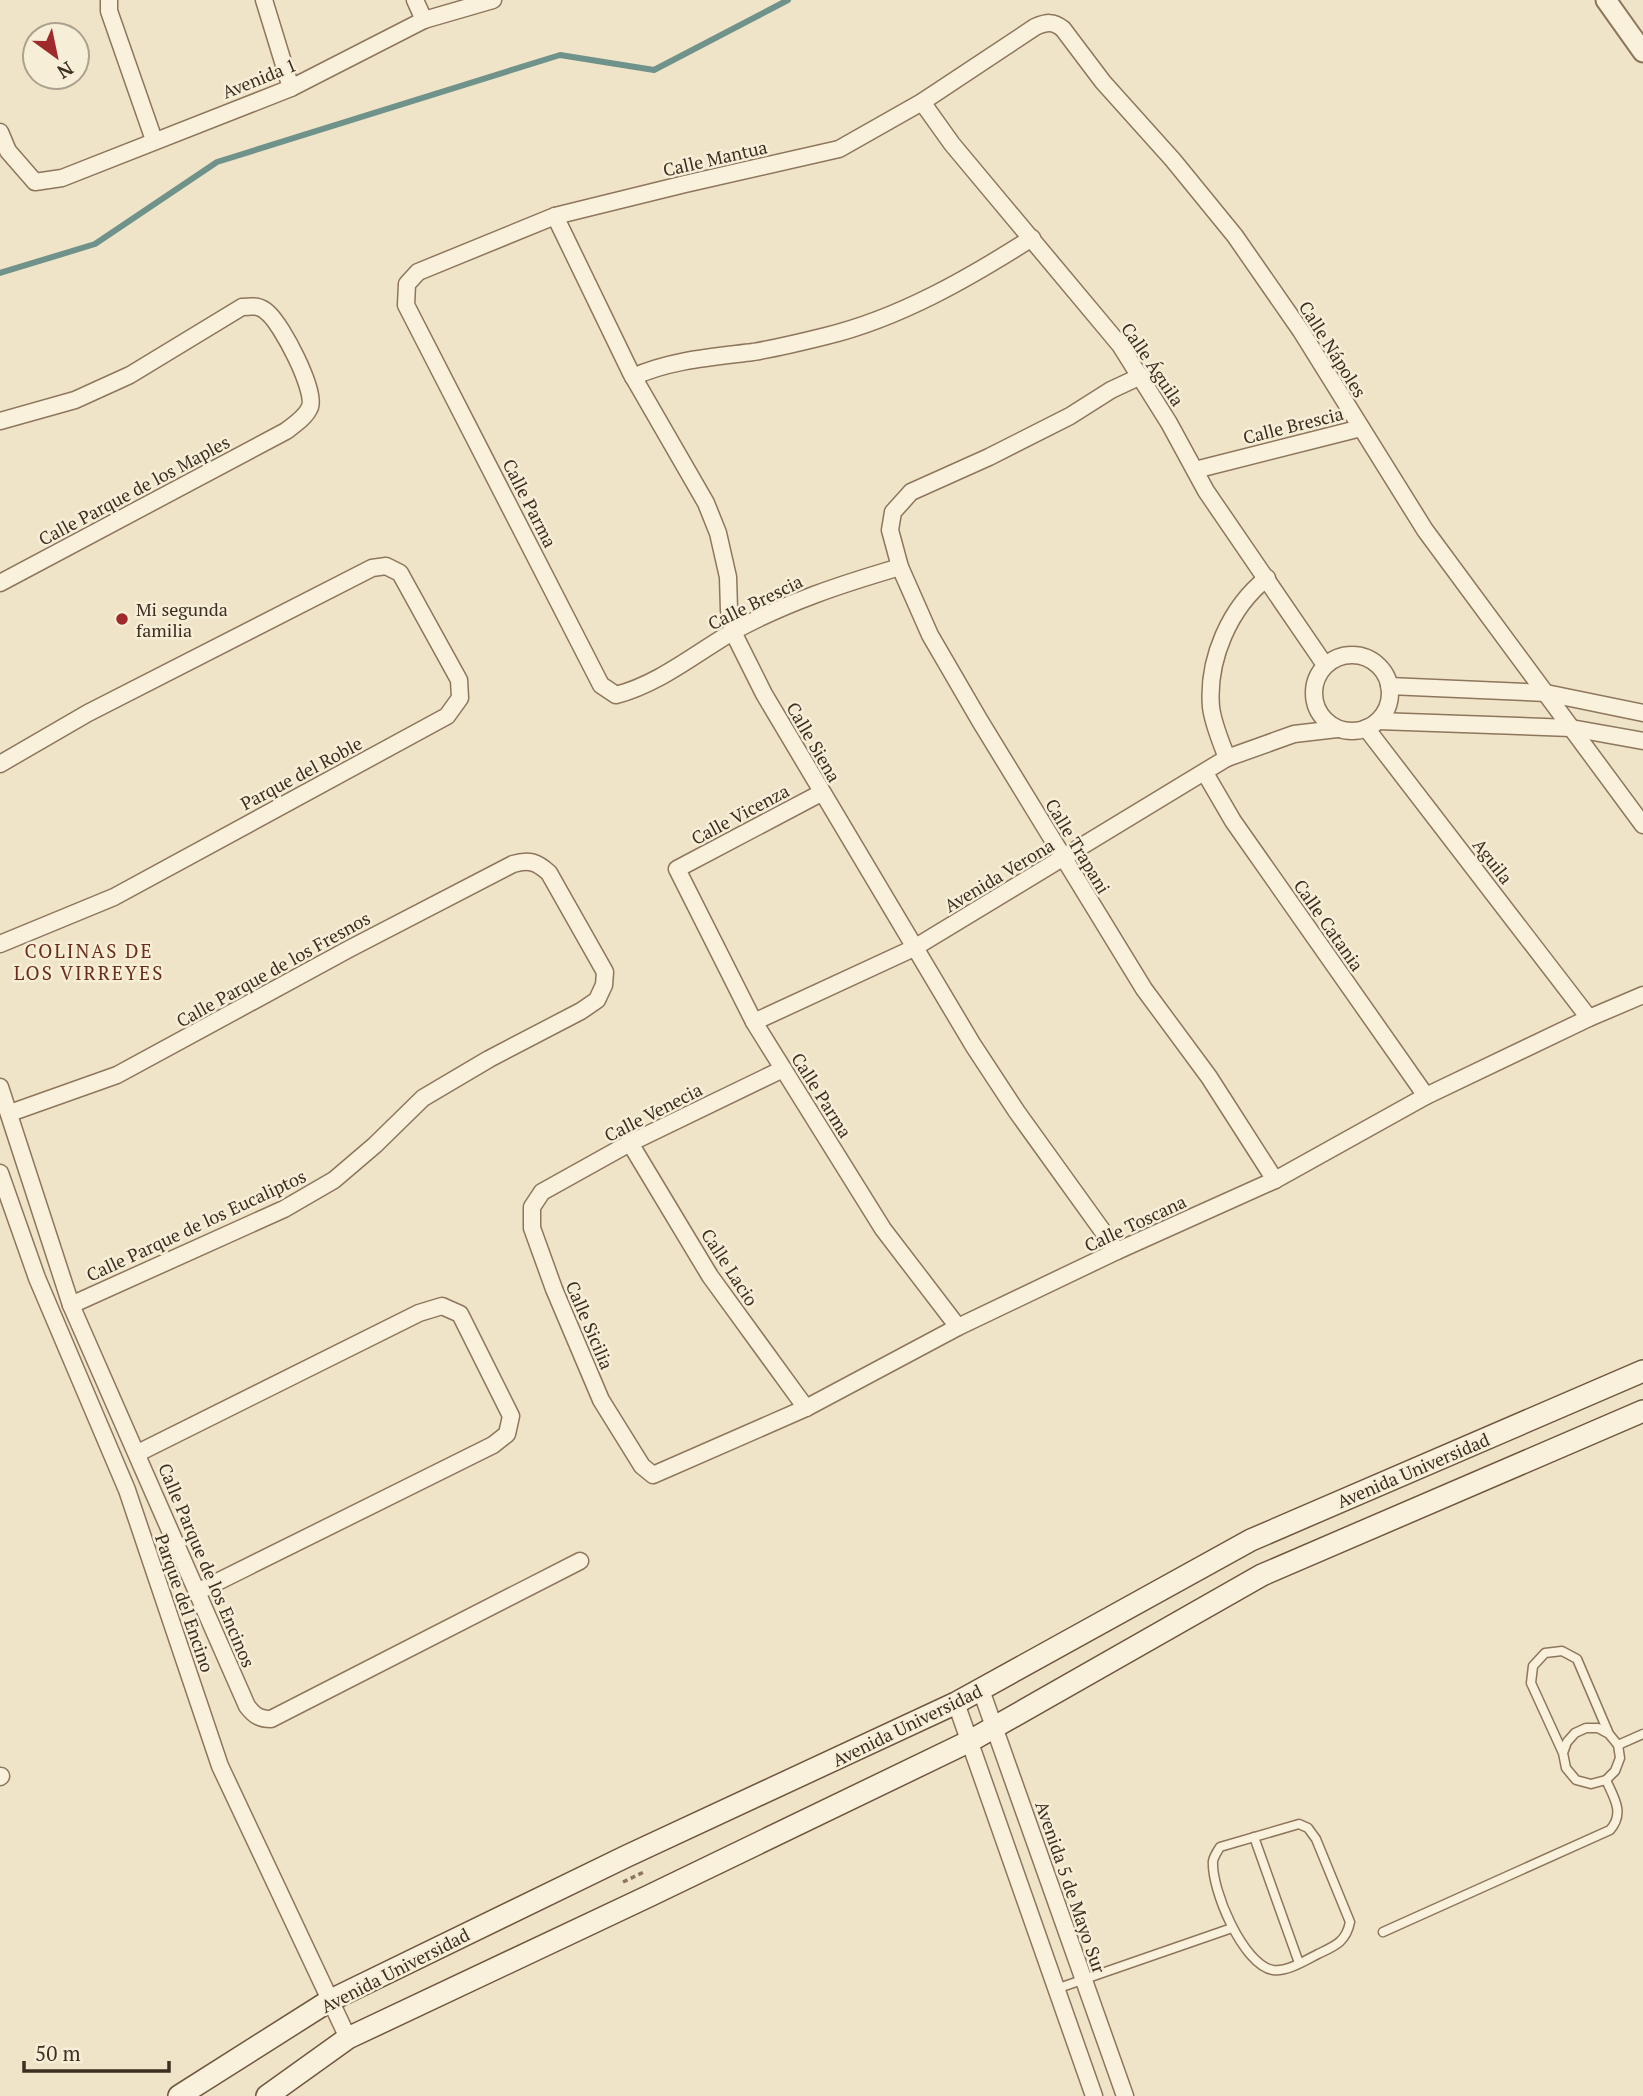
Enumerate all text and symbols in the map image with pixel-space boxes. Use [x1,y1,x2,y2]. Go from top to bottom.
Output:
north arrow [21,21,91,91]
street label: Avenida 1 [218,52,300,104]
text: N [52,56,78,85]
street label: Calle Mantua [660,134,770,182]
street label: Calle Nápoles [1294,296,1372,402]
street label: Calle Águila [1116,318,1190,410]
street label: Calle Brescia [1240,401,1346,449]
street label: Calle Parque de los Maples [34,429,234,551]
street label: Calle Parma [497,455,563,551]
street label: Calle Brescia [704,569,806,635]
place label: Mi segunda familia [136,597,228,642]
marker: Mi segunda familia [114,611,130,627]
street label: Calle Siena [781,698,847,786]
street label: Parque del Roble [236,731,366,815]
street label: Calle Vicenza [687,778,793,850]
street label: Calle Trapani [1040,794,1116,898]
street label: Avenida Verona [940,833,1058,917]
street label: Aguila [1468,833,1518,889]
street label: Calle Catania [1289,874,1369,976]
street label: Calle Parque de los Fresnos [172,906,374,1032]
district label: COLINAS DE LOS VIRREYES [14,938,164,985]
street label: Calle Parma [786,1048,858,1142]
street label: Calle Venecia [600,1077,706,1147]
street label: Calle Parque de los Eucaliptos [82,1163,310,1287]
street label: Calle Toscana [1080,1189,1190,1257]
street label: Calle Lacio [696,1224,764,1310]
street label: Calle Sicilia [561,1277,619,1373]
street label: Avenida Universidad [1333,1427,1493,1513]
street label: Calle Parque de los Encinos [153,1459,261,1671]
street label: Parque del Encino [150,1531,220,1675]
street label: Avenida Universidad [828,1678,986,1772]
street label: Avenida 5 de Mayo Sur [1030,1798,1112,1976]
street label: Avenida Universidad [317,1922,473,2018]
scale bar [24,2030,170,2074]
text: 50 m [35,2039,81,2067]

